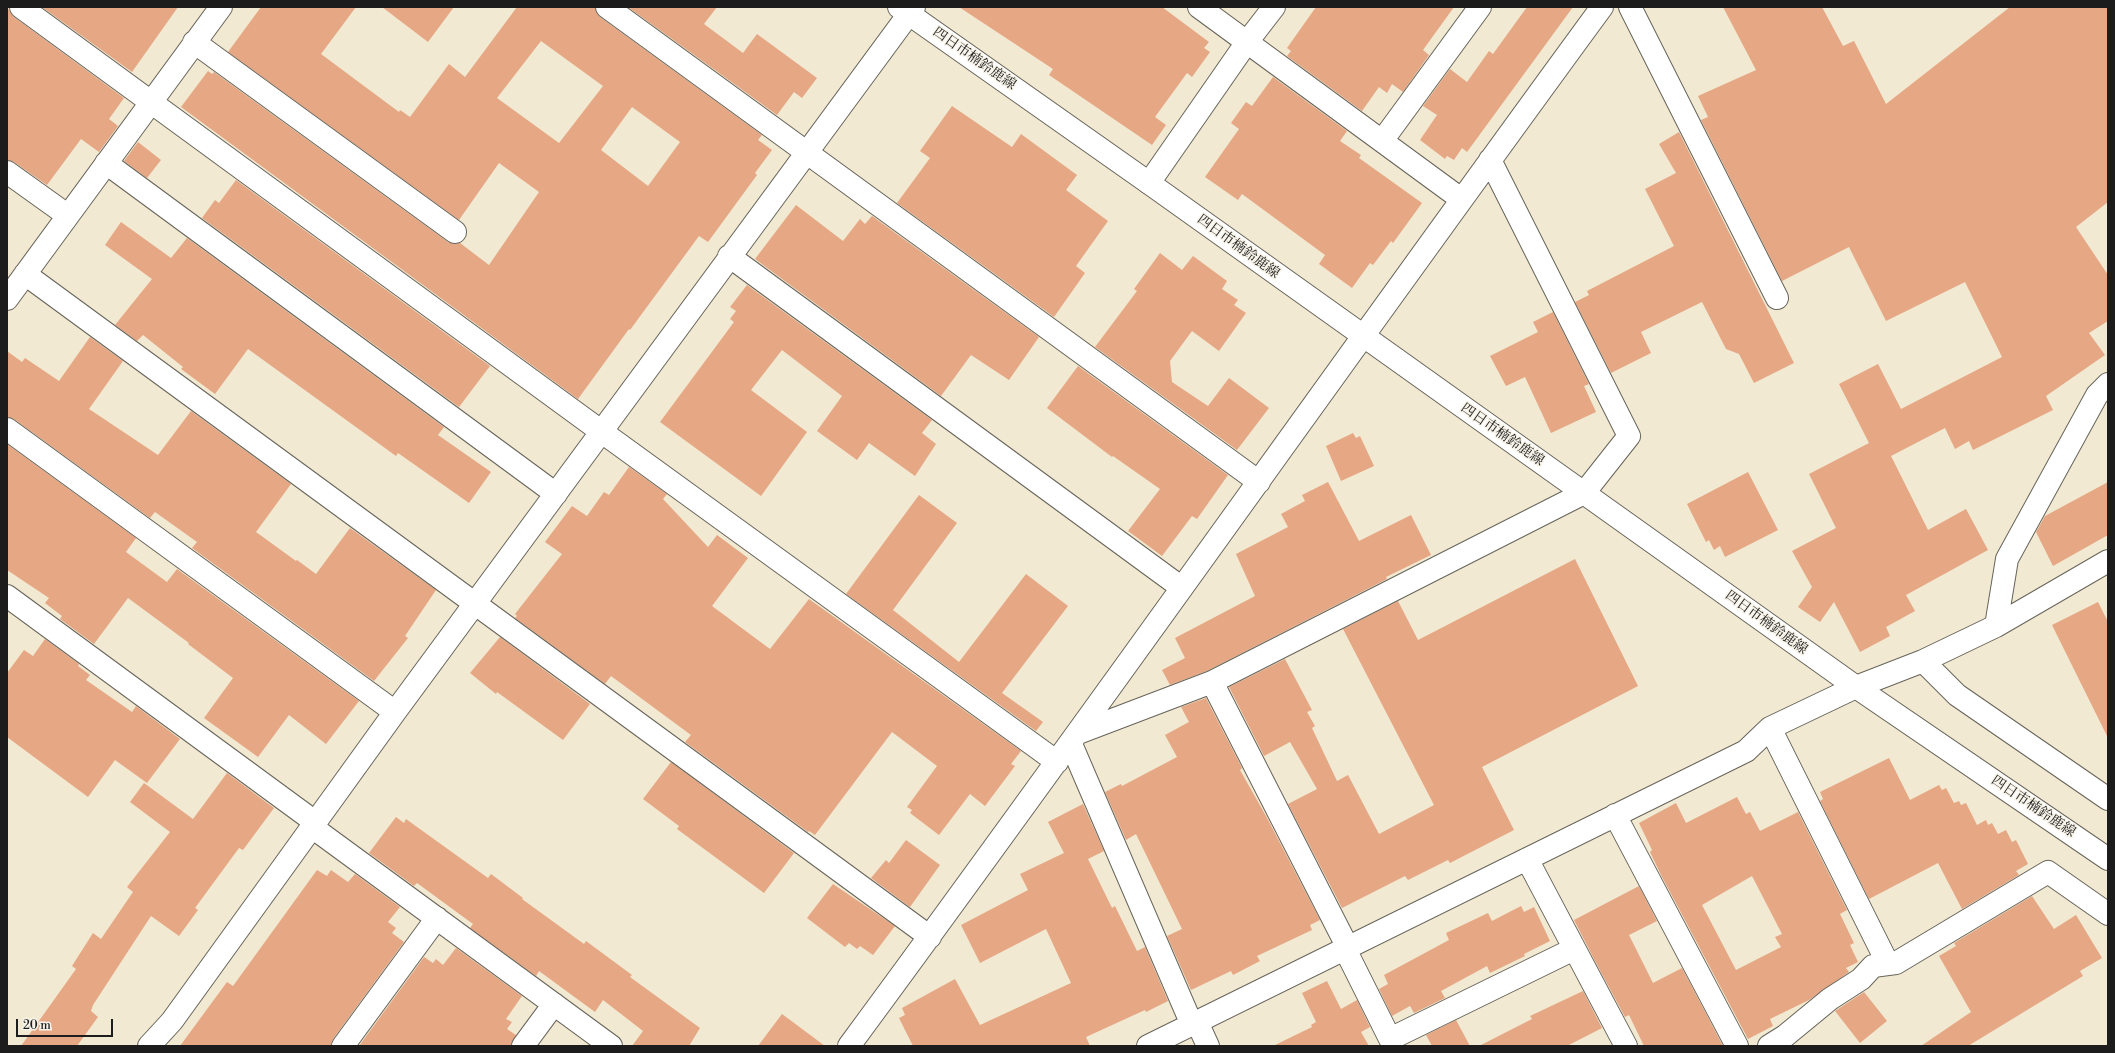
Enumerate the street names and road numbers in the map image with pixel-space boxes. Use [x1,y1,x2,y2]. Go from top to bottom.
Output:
street label: 四日市楠鈴鹿線 [929,24,1019,94]
street label: 四日市楠鈴鹿線 [1193,211,1283,283]
street label: 四日市楠鈴鹿線 [1457,400,1547,470]
street label: 四日市楠鈴鹿線 [1721,587,1811,659]
street label: 四日市楠鈴鹿線 [1988,773,2078,841]

